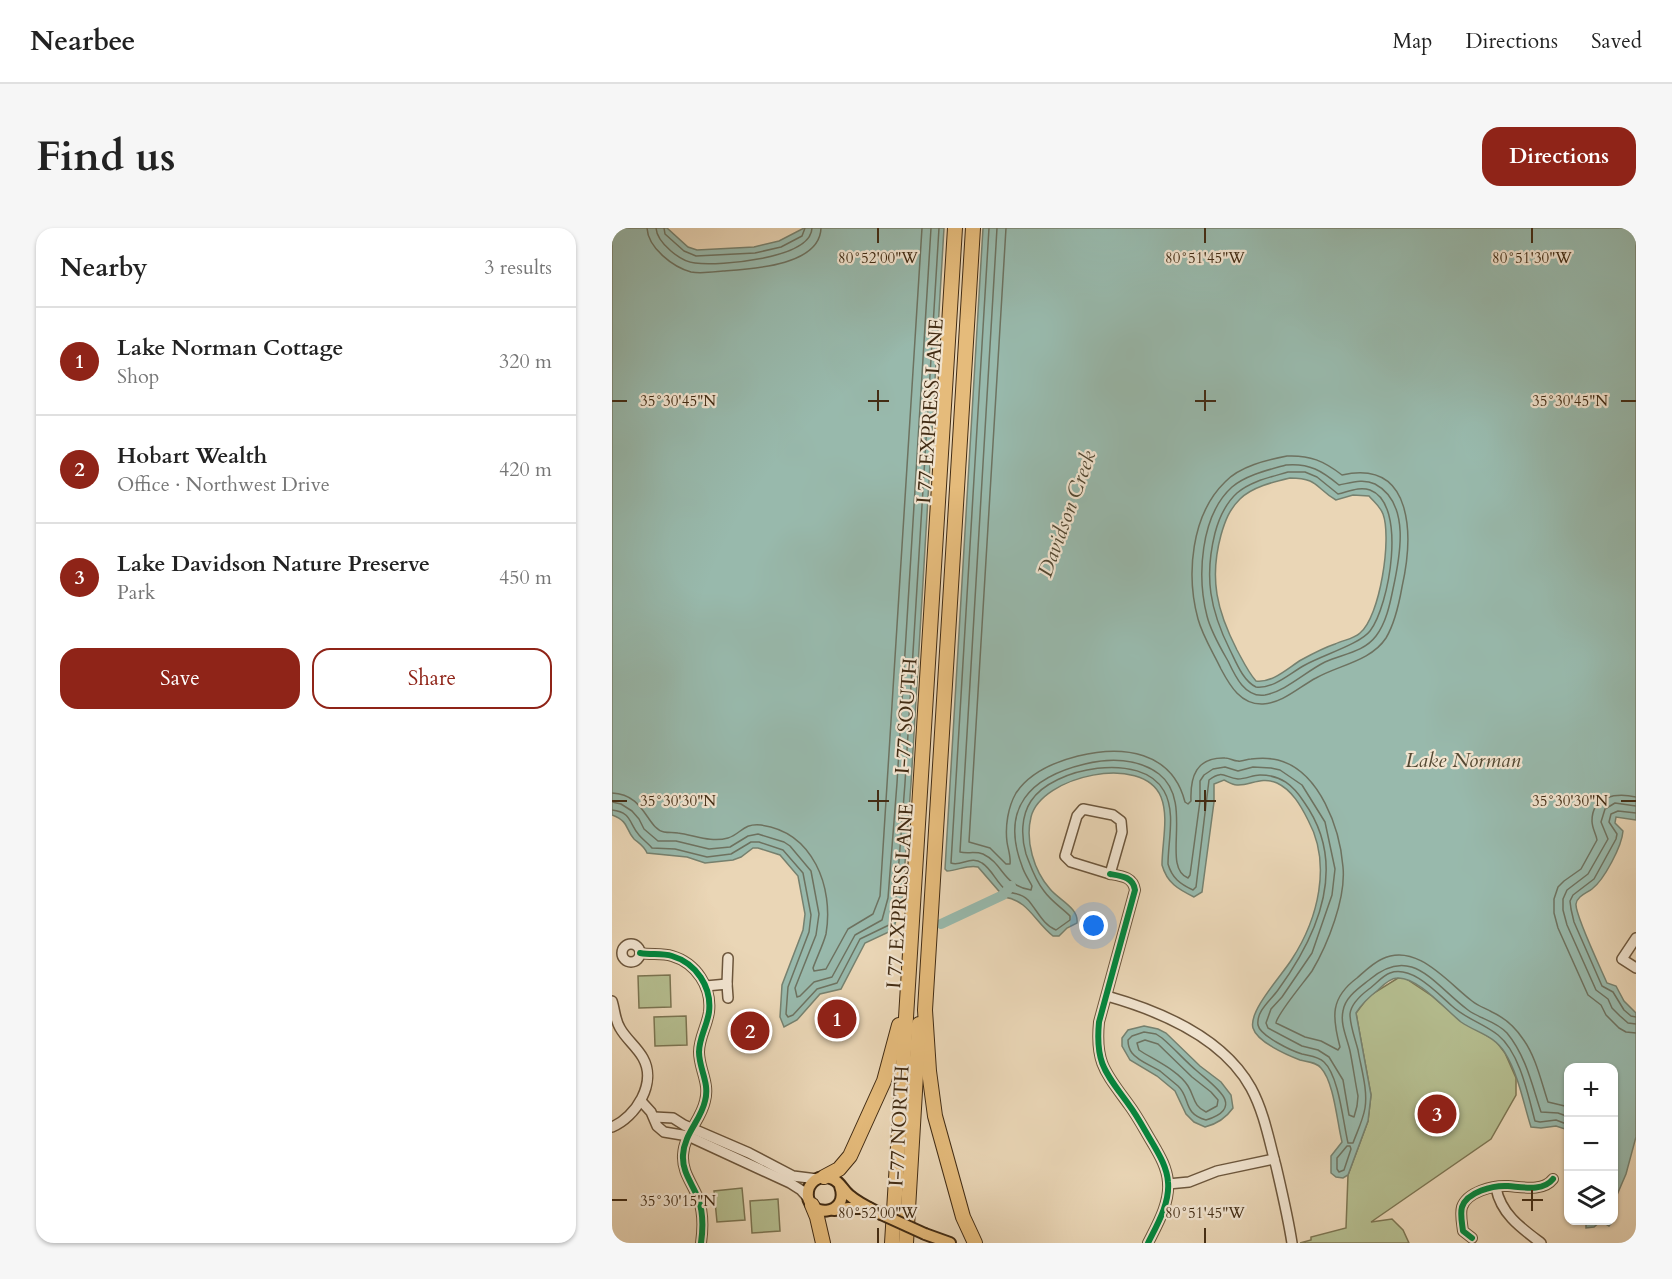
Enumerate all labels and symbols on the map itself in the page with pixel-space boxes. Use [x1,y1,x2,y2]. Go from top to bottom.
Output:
text: 80°52'00"W [838,248,918,268]
text: 80°51'45"W [1165,248,1245,268]
text: 80°51'30"W [1492,248,1572,268]
street label: I 77 EXPRESS LANE [910,318,950,504]
text: 35°30'45"N [640,391,716,411]
text: 35°30'45"N [1532,391,1608,411]
water label: Davidson Creek [1031,446,1104,581]
street label: I-77 SOUTH [888,657,924,775]
water label: Lake Norman [1405,746,1521,775]
text: 35°30'30"N [640,791,716,811]
text: 35°30'30"N [1532,791,1608,811]
street label: I 77 EXPRESS LANE [880,803,920,989]
your location [1079,911,1108,940]
pin: 1 [818,996,856,1042]
pin: 2 [730,1008,770,1054]
street label: I-77 NORTH [882,1065,916,1187]
pin: 3 [1418,1092,1456,1136]
text: 35°30'15"N [640,1191,716,1211]
text: 80°52'00"W [838,1203,918,1223]
text: 80°51'45"W [1165,1203,1245,1223]

